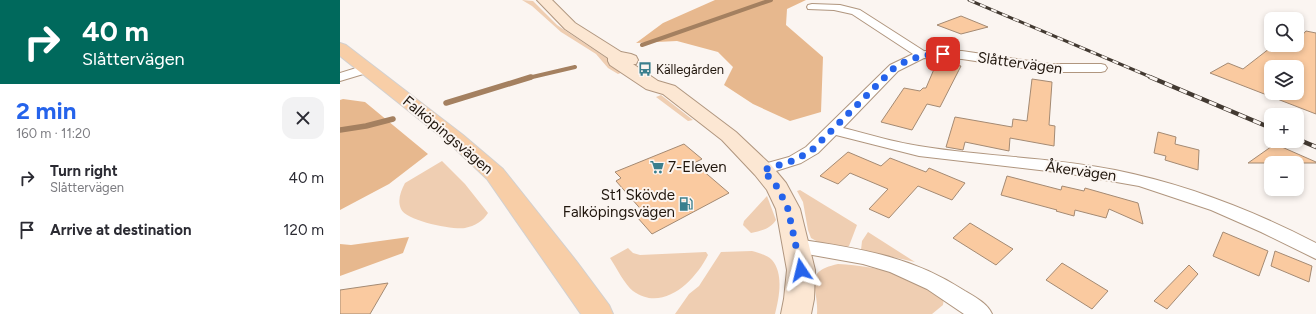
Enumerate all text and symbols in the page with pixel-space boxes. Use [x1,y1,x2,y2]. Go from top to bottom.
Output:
map controls [1264,12,1304,196]
button: search [1264,12,1304,52]
text: 40 m [82,14,149,48]
icon: right [16,16,68,68]
pin [926,37,960,71]
icon: arrive [932,43,954,65]
text: Slåttervägen [82,48,185,70]
street label: Slåttervägen [976,48,1064,78]
button: layers [1264,60,1304,100]
bus stop icon: Källegården [637,61,653,77]
place label: Källegården [656,62,724,77]
street label: Falköpingsvägen [399,92,497,178]
text: 2 min [16,96,76,125]
button: close [282,97,324,139]
button: + [1264,108,1304,148]
text: 160 m · 11:20 [16,126,91,141]
button: − [1264,156,1304,196]
street label: Åkervägen [1044,157,1118,185]
place label: 7-Eleven [668,158,727,176]
supermarket icon: 7-Eleven [649,159,665,175]
text: Turn right [50,162,118,180]
icon: right [16,167,38,189]
text: 40 m [289,169,324,187]
text: Slåttervägen [50,180,124,195]
place label: St1 Skövde Falköpingsvägen [563,186,675,221]
fuel station icon: St1 Skövde Falköpingsvägen [678,196,694,212]
icon: arrive [16,219,38,241]
text: Arrive at destination [50,221,191,239]
text: 120 m [283,221,324,239]
position arrow [780,249,822,291]

